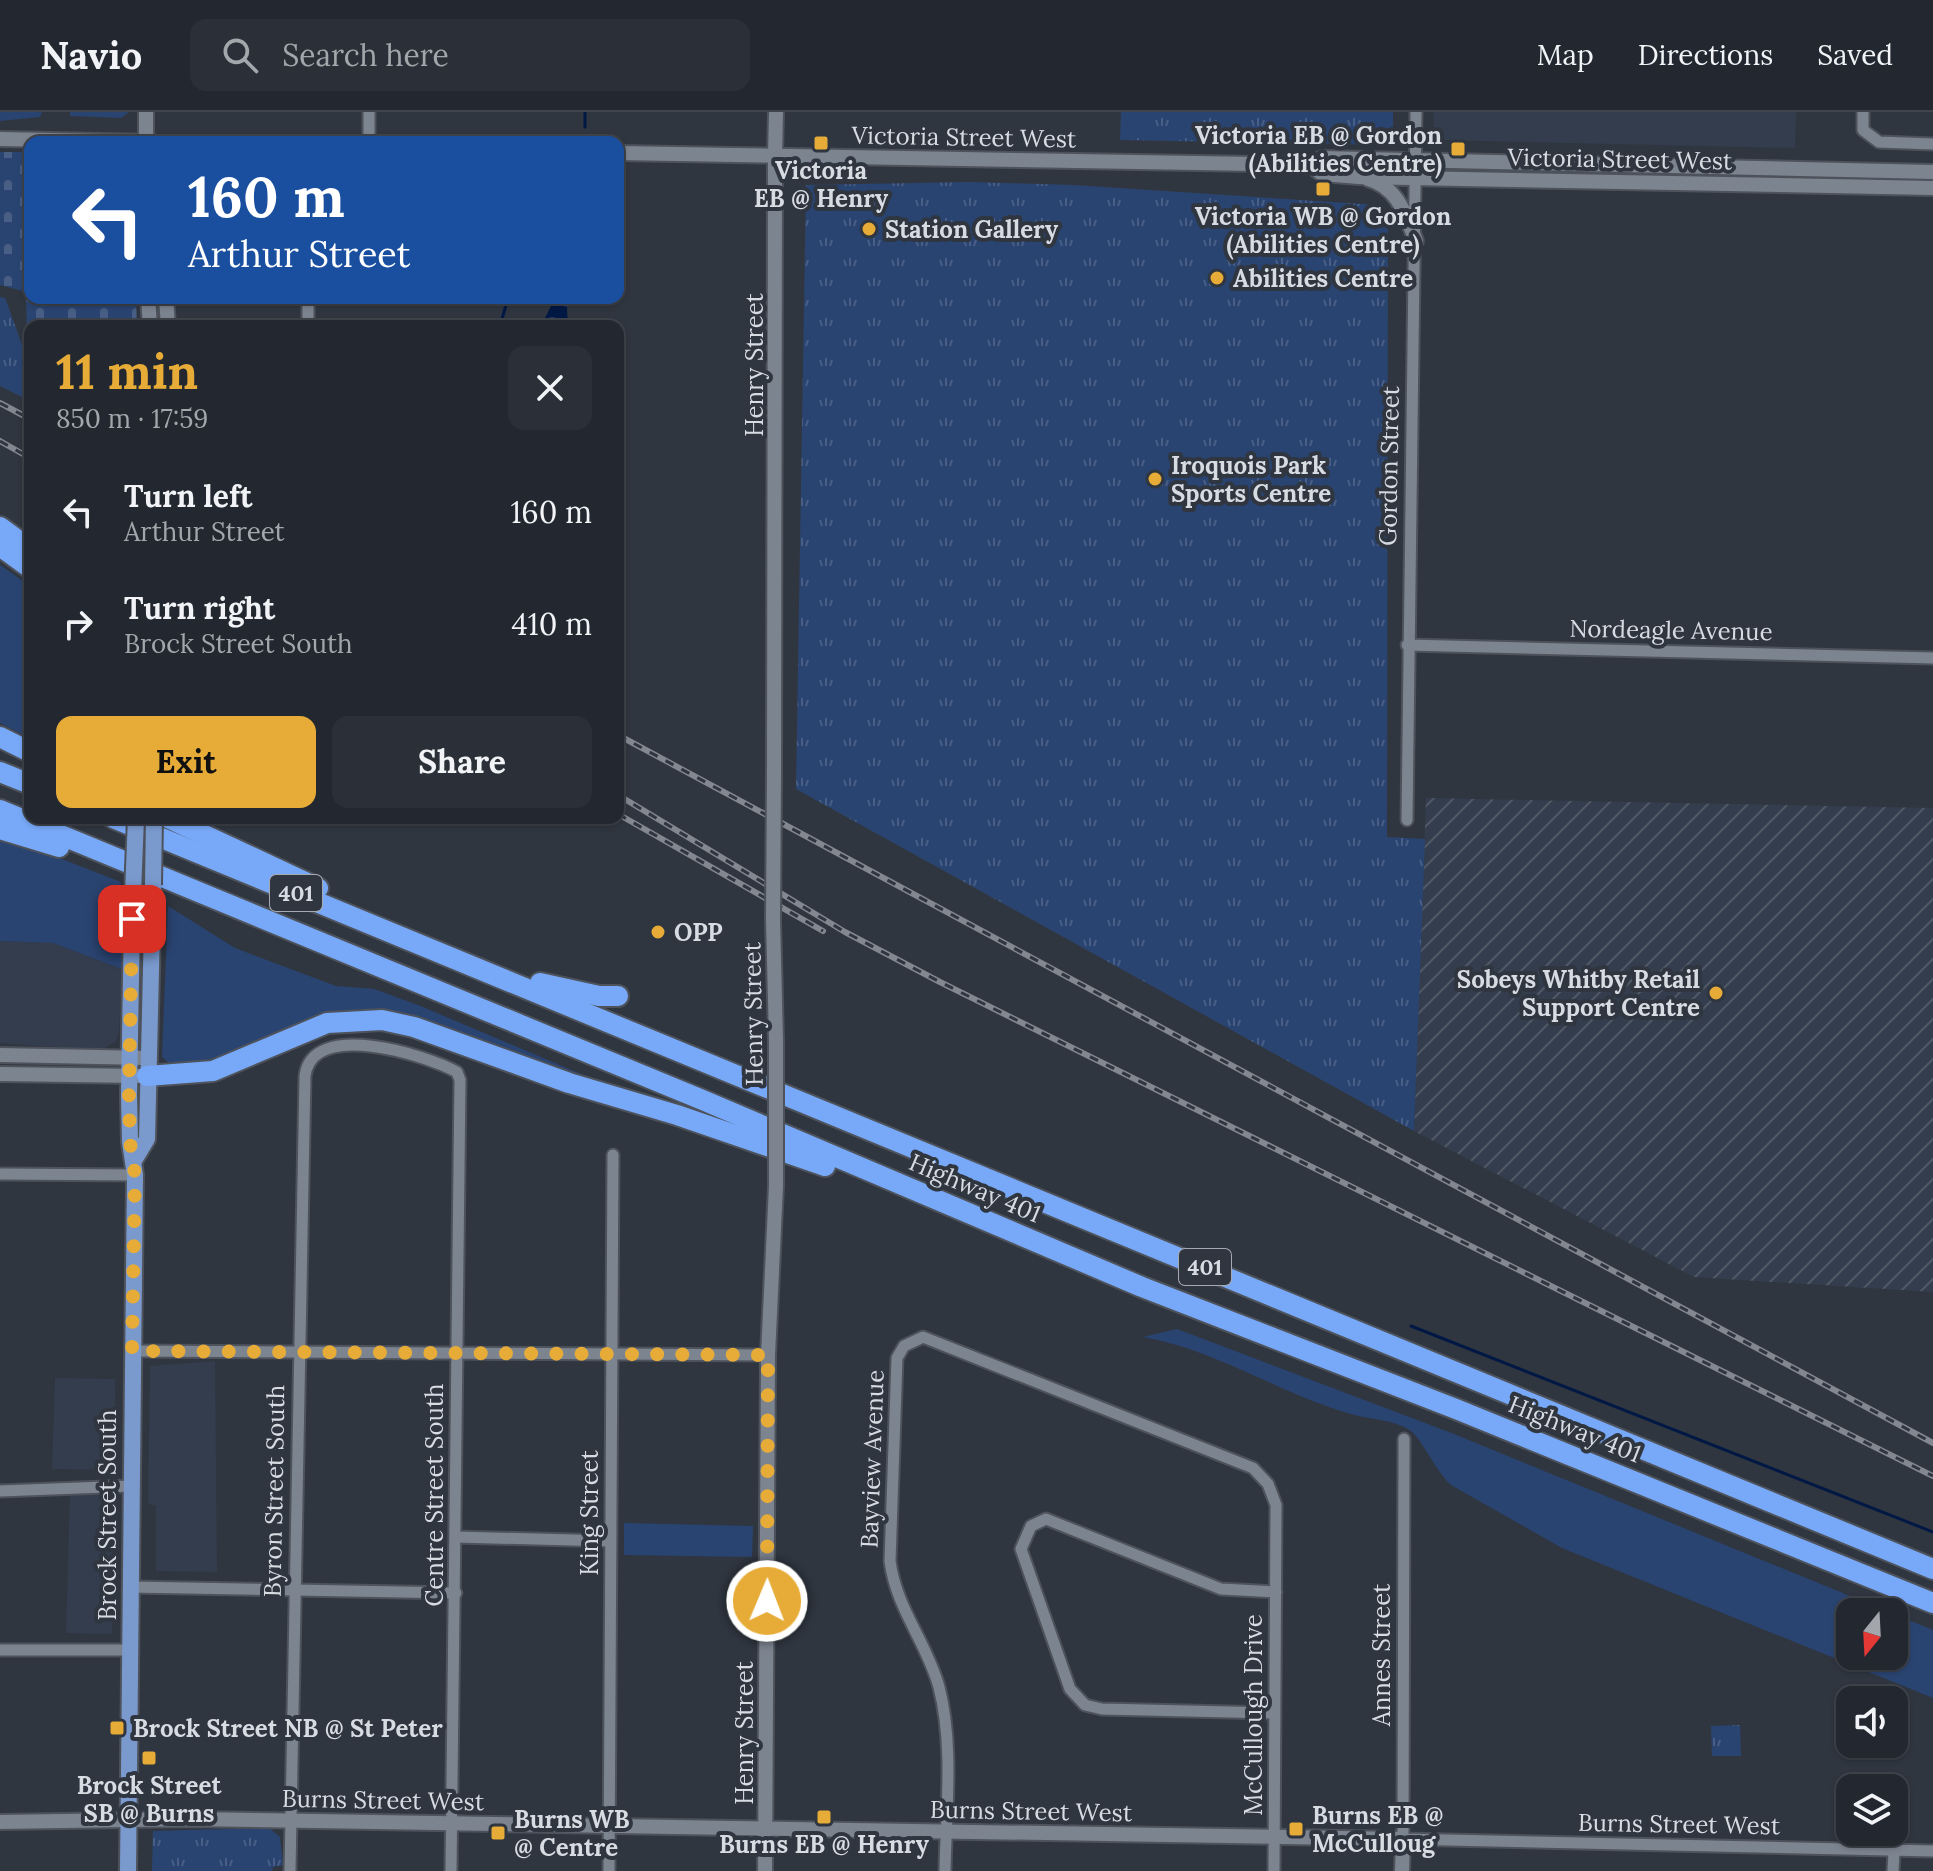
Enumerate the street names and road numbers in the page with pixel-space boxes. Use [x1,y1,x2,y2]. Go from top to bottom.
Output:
street label: Victoria Street West [850,120,1077,154]
street label: Victoria Street West [1506,142,1733,176]
street label: Henry Street [739,292,770,437]
street label: Gordon Street [1372,385,1406,546]
street label: Nordeagle Avenue [1569,613,1773,647]
road number: 401 [270,875,322,911]
street label: Henry Street [736,941,770,1086]
street label: Highway 401 [904,1146,1046,1230]
road number: 401 [1179,1249,1231,1285]
street label: Bayview Avenue [853,1369,891,1549]
street label: Centre Street South [419,1384,450,1606]
street label: Byron Street South [257,1385,291,1597]
street label: Highway 401 [1504,1388,1646,1470]
street label: Brock Street South [92,1410,123,1620]
street label: King Street [574,1450,605,1576]
street label: Annes Street [1366,1583,1397,1727]
street label: McCullough Drive [1238,1614,1269,1816]
street label: Henry Street [729,1660,760,1805]
street label: Burns Street West [282,1783,485,1817]
street label: Burns Street West [930,1794,1133,1828]
street label: Burns Street West [1578,1807,1781,1841]

